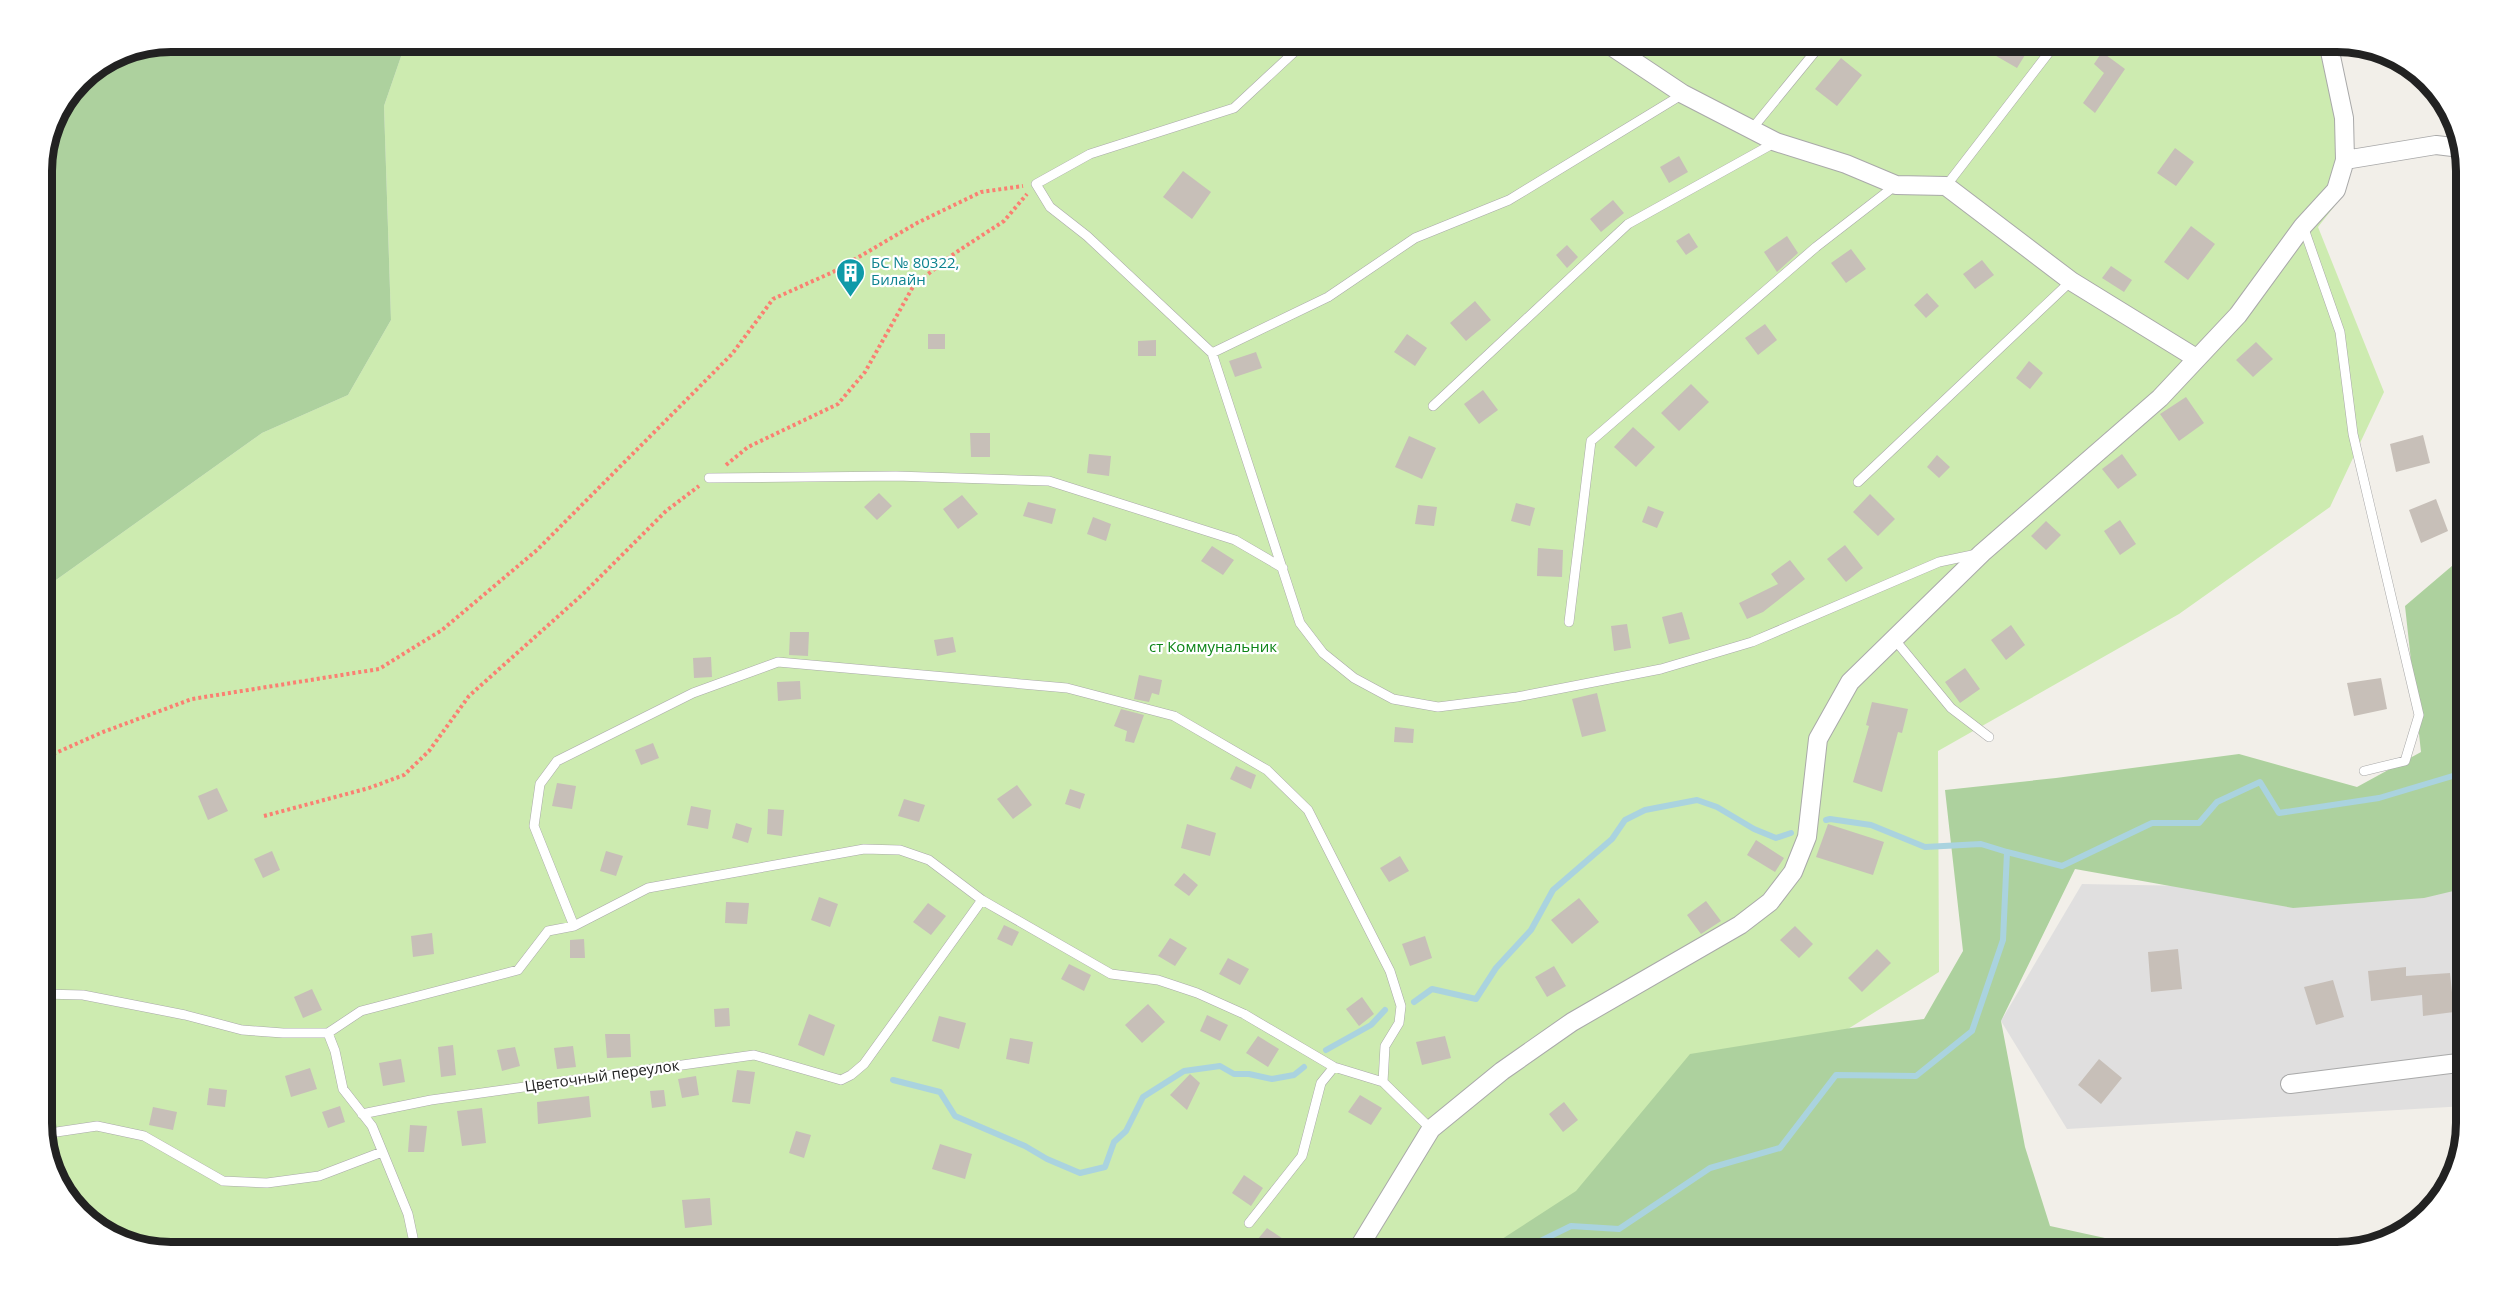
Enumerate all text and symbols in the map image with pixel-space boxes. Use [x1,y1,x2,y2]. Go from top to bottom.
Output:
place label: БС № 80322, Билайн [871,252,959,289]
building icon: БС № 80322, Билайн [834,256,866,298]
park label: ст Коммунальник [1149,636,1277,656]
street label: Цветочный переулок [523,1054,681,1096]

